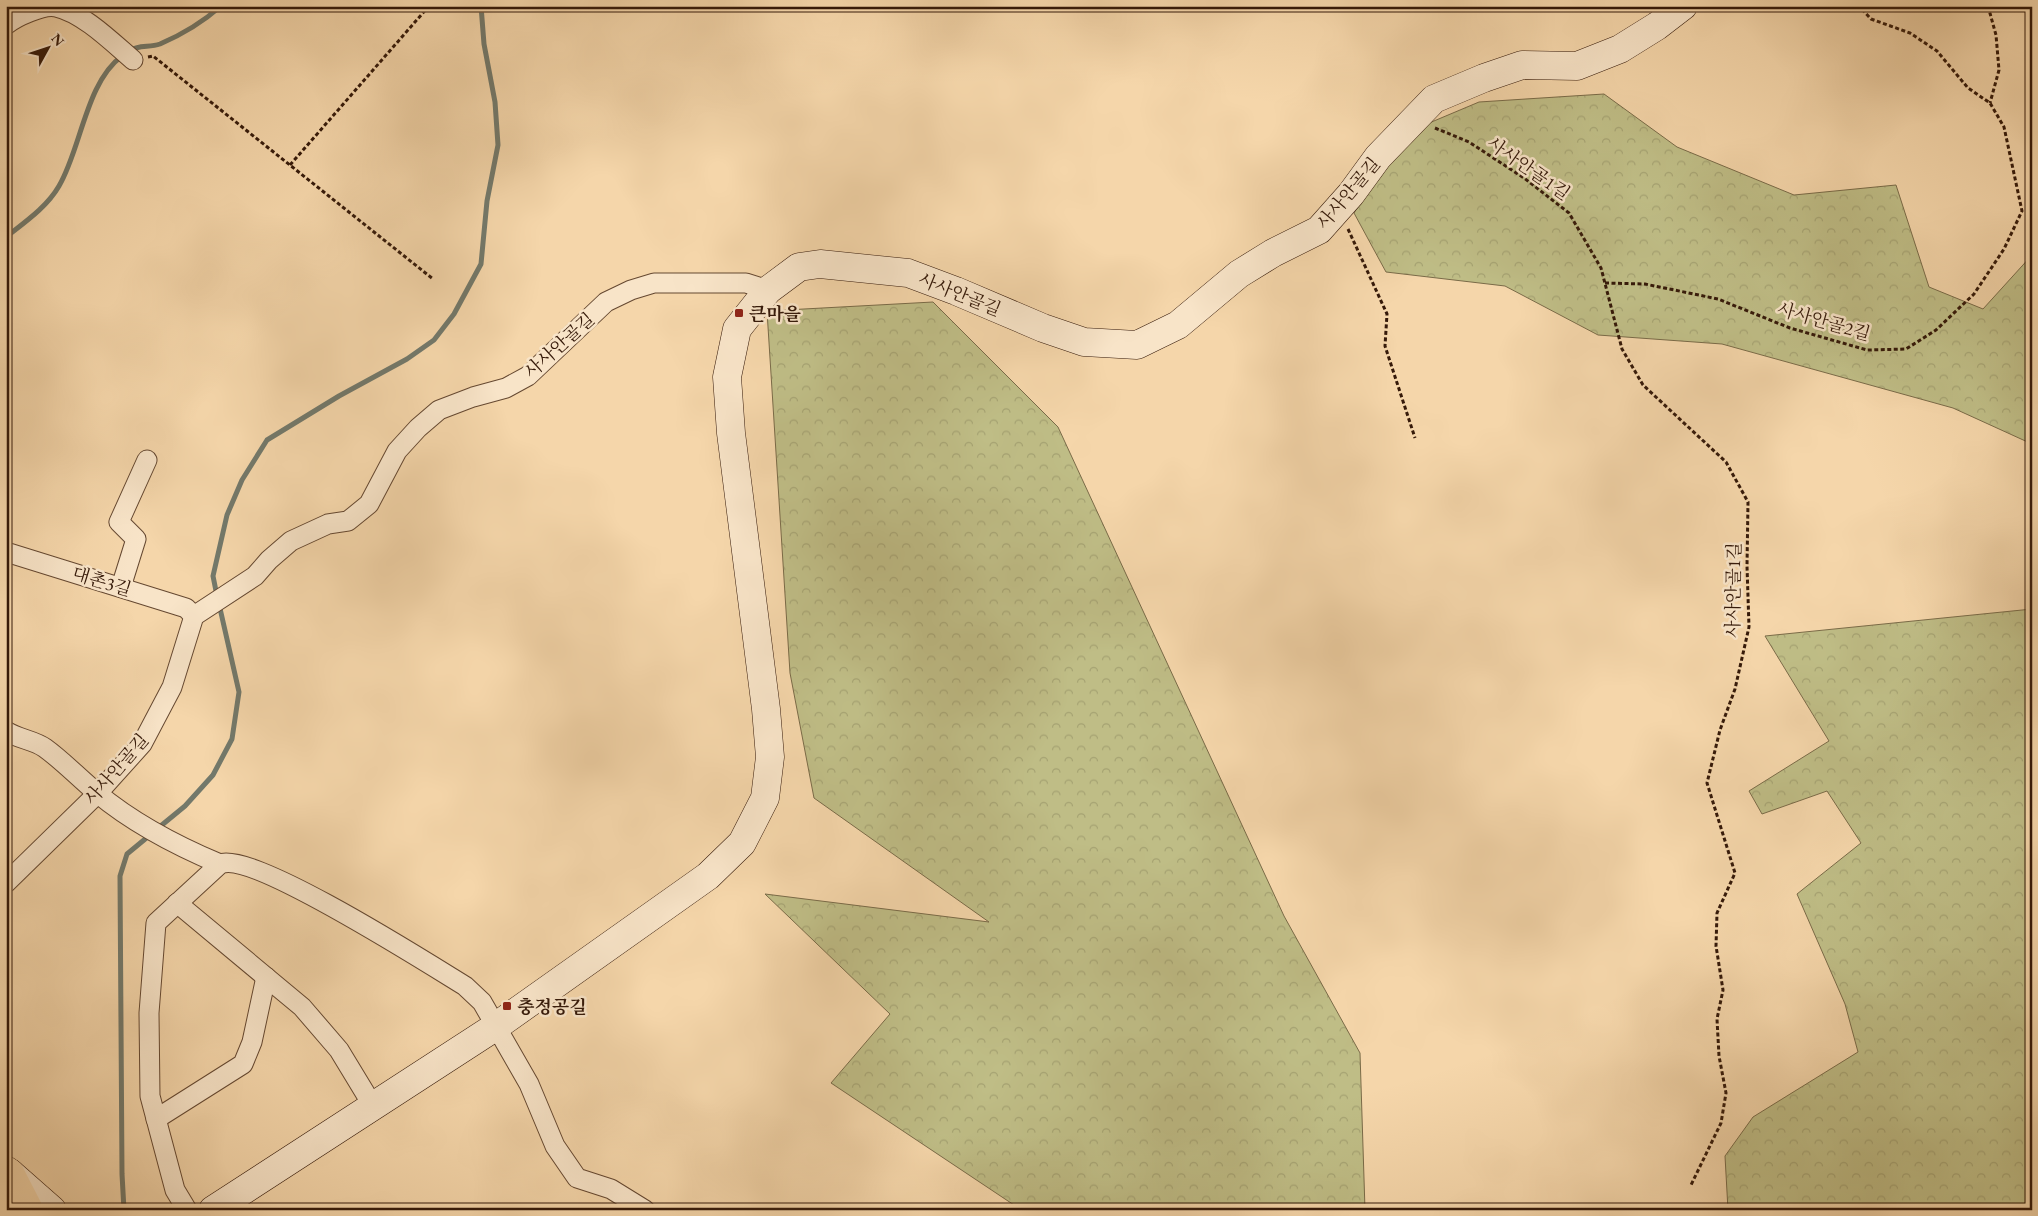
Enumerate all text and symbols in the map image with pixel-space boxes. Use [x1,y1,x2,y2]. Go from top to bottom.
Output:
north arrow [22,22,72,72]
text: N [47,30,69,50]
street label: 사사안골1길 [1483,131,1575,205]
street label: 사사안골길 [1311,152,1385,234]
street label: 사사안골길 [915,267,1005,321]
street label: 사사안골2길 [1775,297,1873,345]
place label: 큰마을 [749,302,801,325]
street label: 사사안골길 [519,307,599,383]
marker: 큰마을 [733,307,745,319]
street label: 사사안골1길 [1721,542,1745,638]
street label: 대촌3길 [70,561,134,601]
street label: 사사안골길 [79,729,153,809]
place label: 충정공길 [517,995,587,1018]
marker: 충정공길 [501,1000,513,1012]

